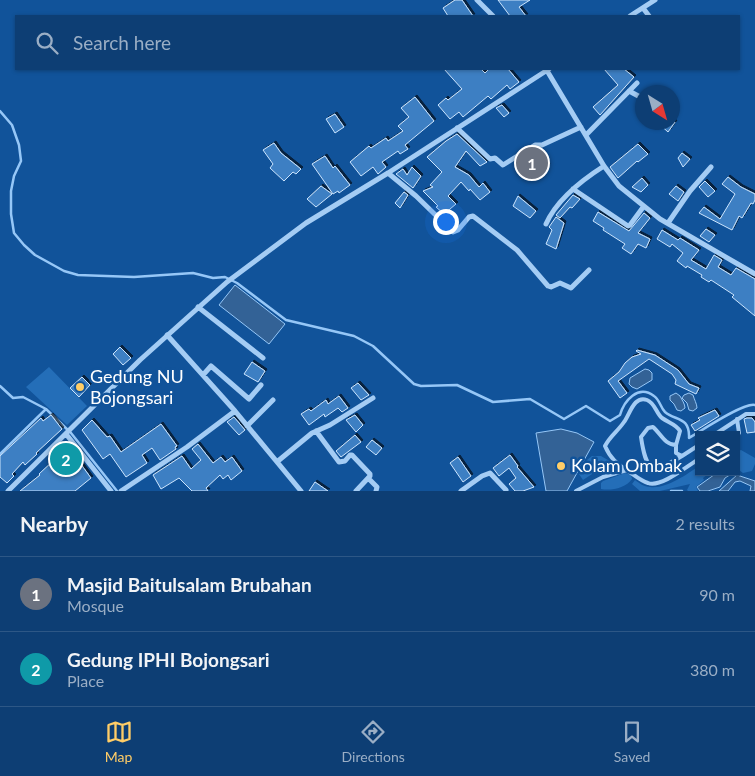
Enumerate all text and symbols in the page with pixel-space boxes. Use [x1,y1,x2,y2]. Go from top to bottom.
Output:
search box [15,15,740,70]
icon: search [33,29,61,57]
text: Search here [73,31,171,54]
north arrow [635,85,680,130]
pin: 1 [516,144,548,182]
your location [433,209,459,235]
place label: Gedung NU Bojongsari [90,365,184,408]
marker: Gedung NU Bojongsari [74,381,86,393]
map controls [695,431,740,476]
button: layers [695,431,740,476]
pin: 2 [50,440,82,478]
place label: Kolam Ombak [571,454,683,476]
marker: Kolam Ombak [555,460,567,472]
text: Nearby [20,511,88,536]
text: 2 results [675,514,735,533]
text: Masjid Baitulsalam Brubahan [67,573,312,596]
text: 1 [31,585,41,604]
text: 90 m [699,585,735,604]
text: Mosque [67,596,124,615]
text: Gedung IPHI Bojongsari [67,648,270,671]
text: 2 [31,660,41,679]
text: 380 m [690,660,735,679]
text: Place [67,671,104,690]
tab: Map [105,718,133,765]
tab: Directions [342,718,405,765]
tab: Saved [614,718,650,765]

